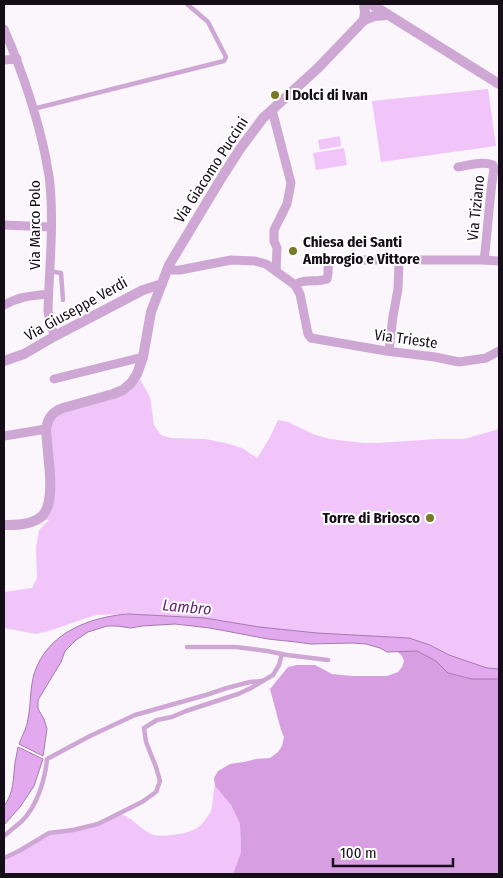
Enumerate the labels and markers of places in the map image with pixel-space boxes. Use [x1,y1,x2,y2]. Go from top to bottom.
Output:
place label: I Dolci di Ivan [285,86,368,104]
marker: I Dolci di Ivan [269,89,281,101]
place label: Chiesa dei Santi Ambrogio e Vittore [302,233,420,268]
marker: Chiesa dei Santi Ambrogio e Vittore [287,245,299,257]
place label: Torre di Briosco [322,509,420,527]
marker: Torre di Briosco [424,512,436,524]

